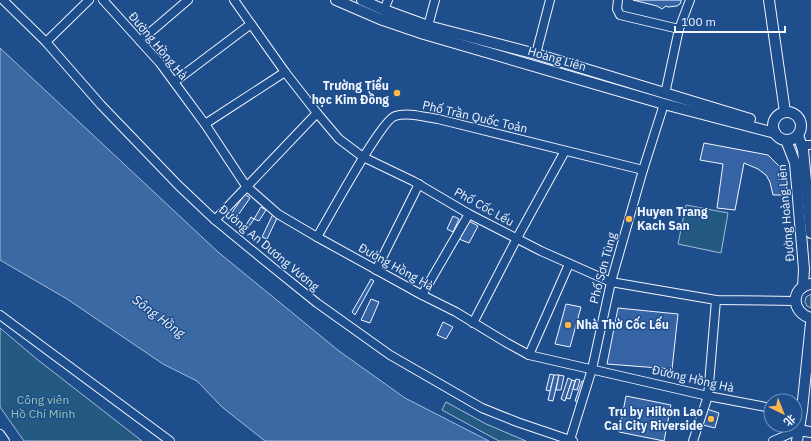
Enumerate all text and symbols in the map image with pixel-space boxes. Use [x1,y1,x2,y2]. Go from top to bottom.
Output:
scale bar [675,8,785,34]
street label: Đường Hồng Hà [126,9,191,83]
text: 100 m [681,14,716,29]
street label: Hoàng Liên [526,43,588,74]
place label: Trường Tiểu học Kim Đồng [312,76,389,107]
marker: Trường Tiểu học Kim Đồng [392,88,402,98]
street label: Phố Trần Quốc Toản [421,97,529,136]
street label: Đường Hoàng Liên [774,164,797,262]
street label: Phố Cốc Lếu [452,184,517,229]
street label: Đường An Dương Vương [216,201,323,294]
place label: Huyen Trang Kach San [637,204,708,233]
marker: Huyen Trang Kach San [624,214,634,224]
street label: Phố Sơn Tùng [586,230,619,305]
street label: Đường Hồng Hà [356,240,437,294]
water label: Sông Hồng [129,291,190,343]
place label: Nhà Thờ Cốc Lếu [576,316,669,332]
marker: Nhà Thờ Cốc Lếu [563,320,573,330]
street label: Đường Hồng Hà [651,362,736,395]
park label: Công viên Hồ Chí Minh [11,392,75,421]
north arrow [763,393,803,433]
place label: Tru by Hilton Lao Cai City Riverside [604,404,703,433]
text: 北 [781,411,799,429]
marker: Tru by Hilton Lao Cai City Riverside [706,414,716,424]

